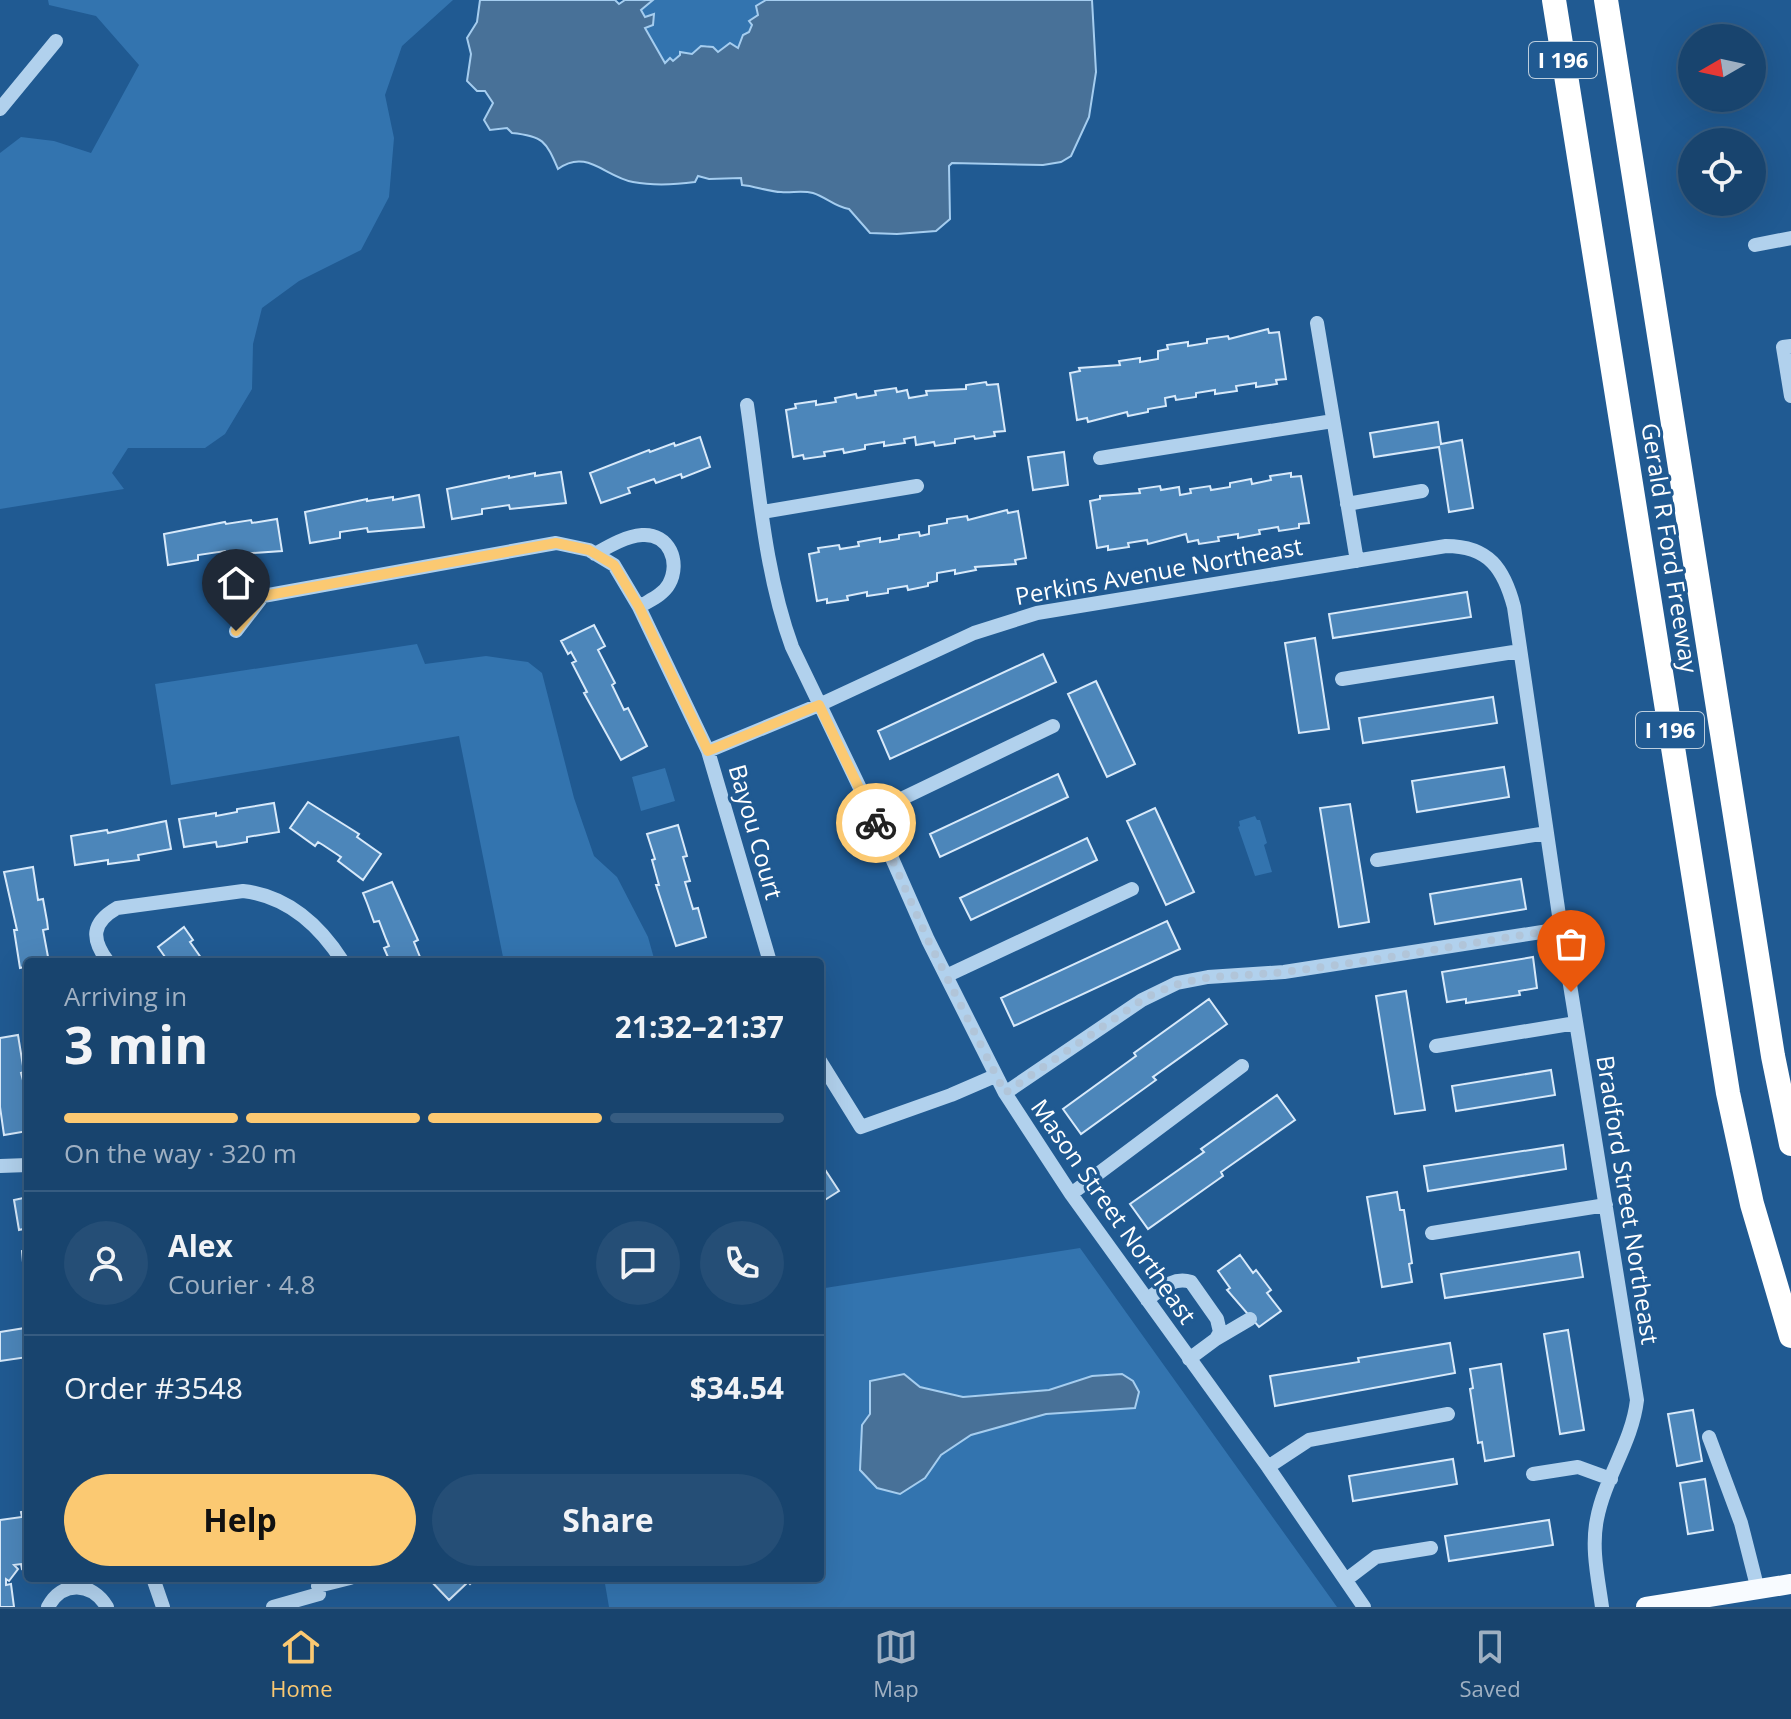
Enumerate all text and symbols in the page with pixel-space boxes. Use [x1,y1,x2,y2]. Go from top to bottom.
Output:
north arrow [1678,24,1766,112]
map controls [1678,24,1766,216]
road number: I 196 [1529,42,1597,78]
button: locate [1678,128,1766,216]
street label: Gerald R Ford Freeway [1634,420,1707,676]
street label: Perkins Avenue Northeast [1013,529,1305,612]
pin [202,549,270,631]
icon: home [214,561,258,605]
road number: I 196 [1636,712,1704,748]
street label: Bayou Court [721,760,791,903]
courier [836,783,916,863]
icon: bike [854,801,898,845]
pin [1537,910,1605,992]
icon: bag [1549,922,1593,966]
text: Arriving in [64,978,187,1014]
text: 21:32–21:37 [615,1006,784,1047]
text: 3 min [64,1008,208,1079]
street label: Bradford Street Northeast [1589,1053,1668,1347]
street label: Mason Street Northeast [1024,1092,1204,1330]
text: On the way · 320 m [64,1135,297,1171]
button: person [64,1221,148,1305]
button: chat [596,1221,680,1305]
button: phone [700,1221,784,1305]
text: Alex [168,1225,233,1266]
text: Courier · 4.8 [168,1266,315,1302]
text: Order #3548 [64,1367,243,1408]
text: $34.54 [690,1367,784,1408]
button: Help [64,1474,416,1566]
button: Share [432,1474,784,1566]
tab: Home [270,1625,333,1703]
tab: Map [873,1625,919,1703]
tab: Saved [1460,1625,1521,1703]

